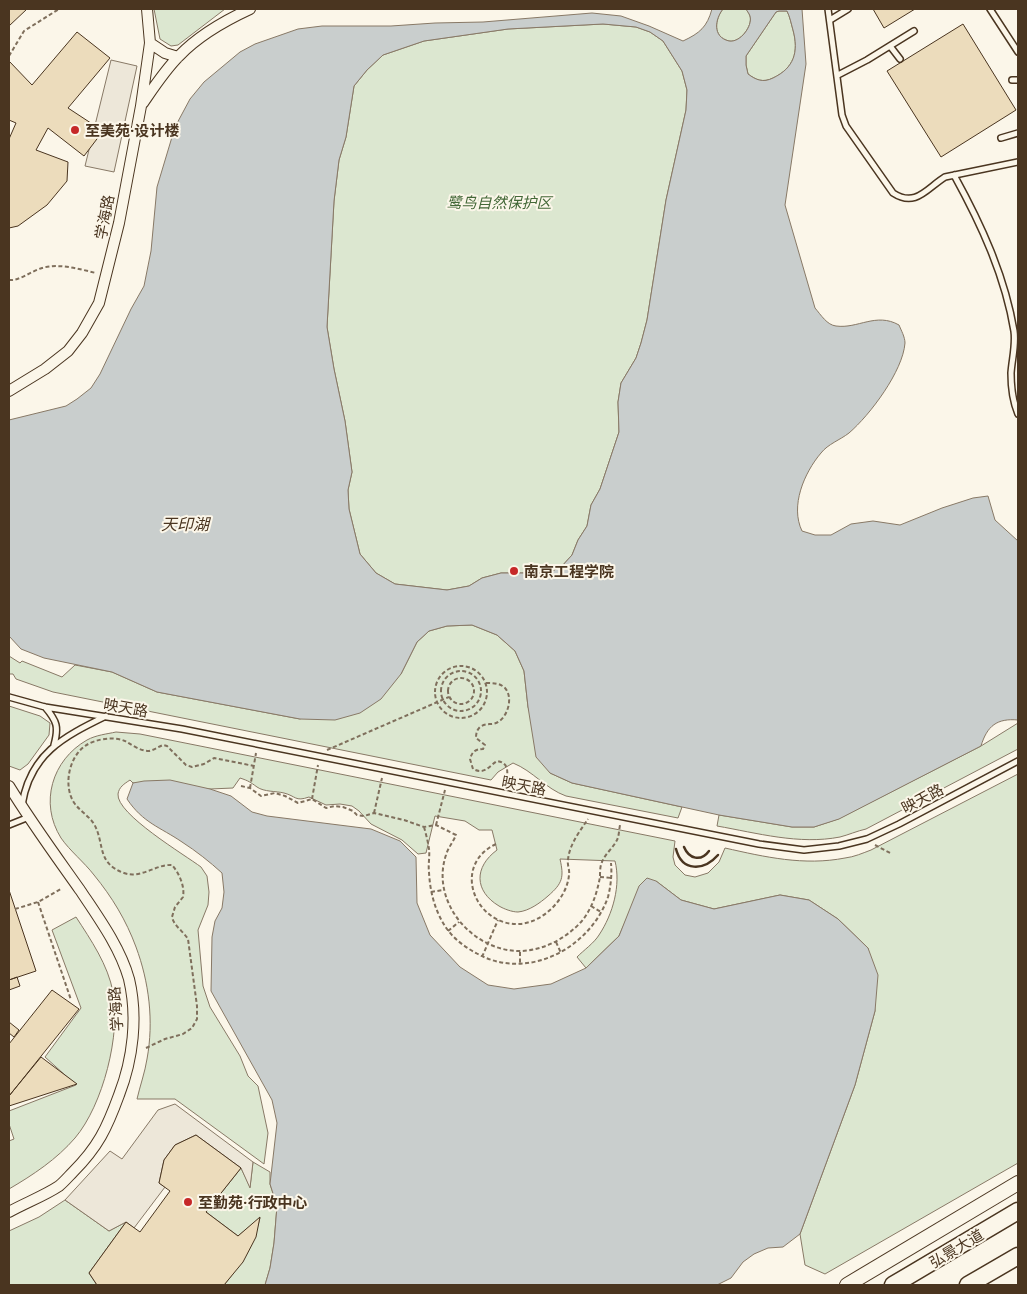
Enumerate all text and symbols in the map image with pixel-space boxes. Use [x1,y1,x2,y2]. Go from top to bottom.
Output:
place label: 至美苑·设计楼 [85,120,179,140]
marker: 至美苑·设计楼 [69,124,81,136]
park label: 鹭鸟自然保护区 [446,192,553,212]
street label: 学海路 [90,193,118,241]
water label: 天印湖 [161,513,212,535]
place label: 南京工程学院 [524,561,614,581]
marker: 南京工程学院 [508,565,520,577]
street label: 映天路 [102,693,150,721]
street label: 映天路 [500,771,548,799]
street label: 映天路 [897,779,947,817]
street label: 学海路 [103,986,127,1032]
place label: 至勤苑·行政中心 [198,1192,307,1212]
marker: 至勤苑·行政中心 [182,1196,194,1208]
street label: 弘景大道 [925,1224,987,1272]

